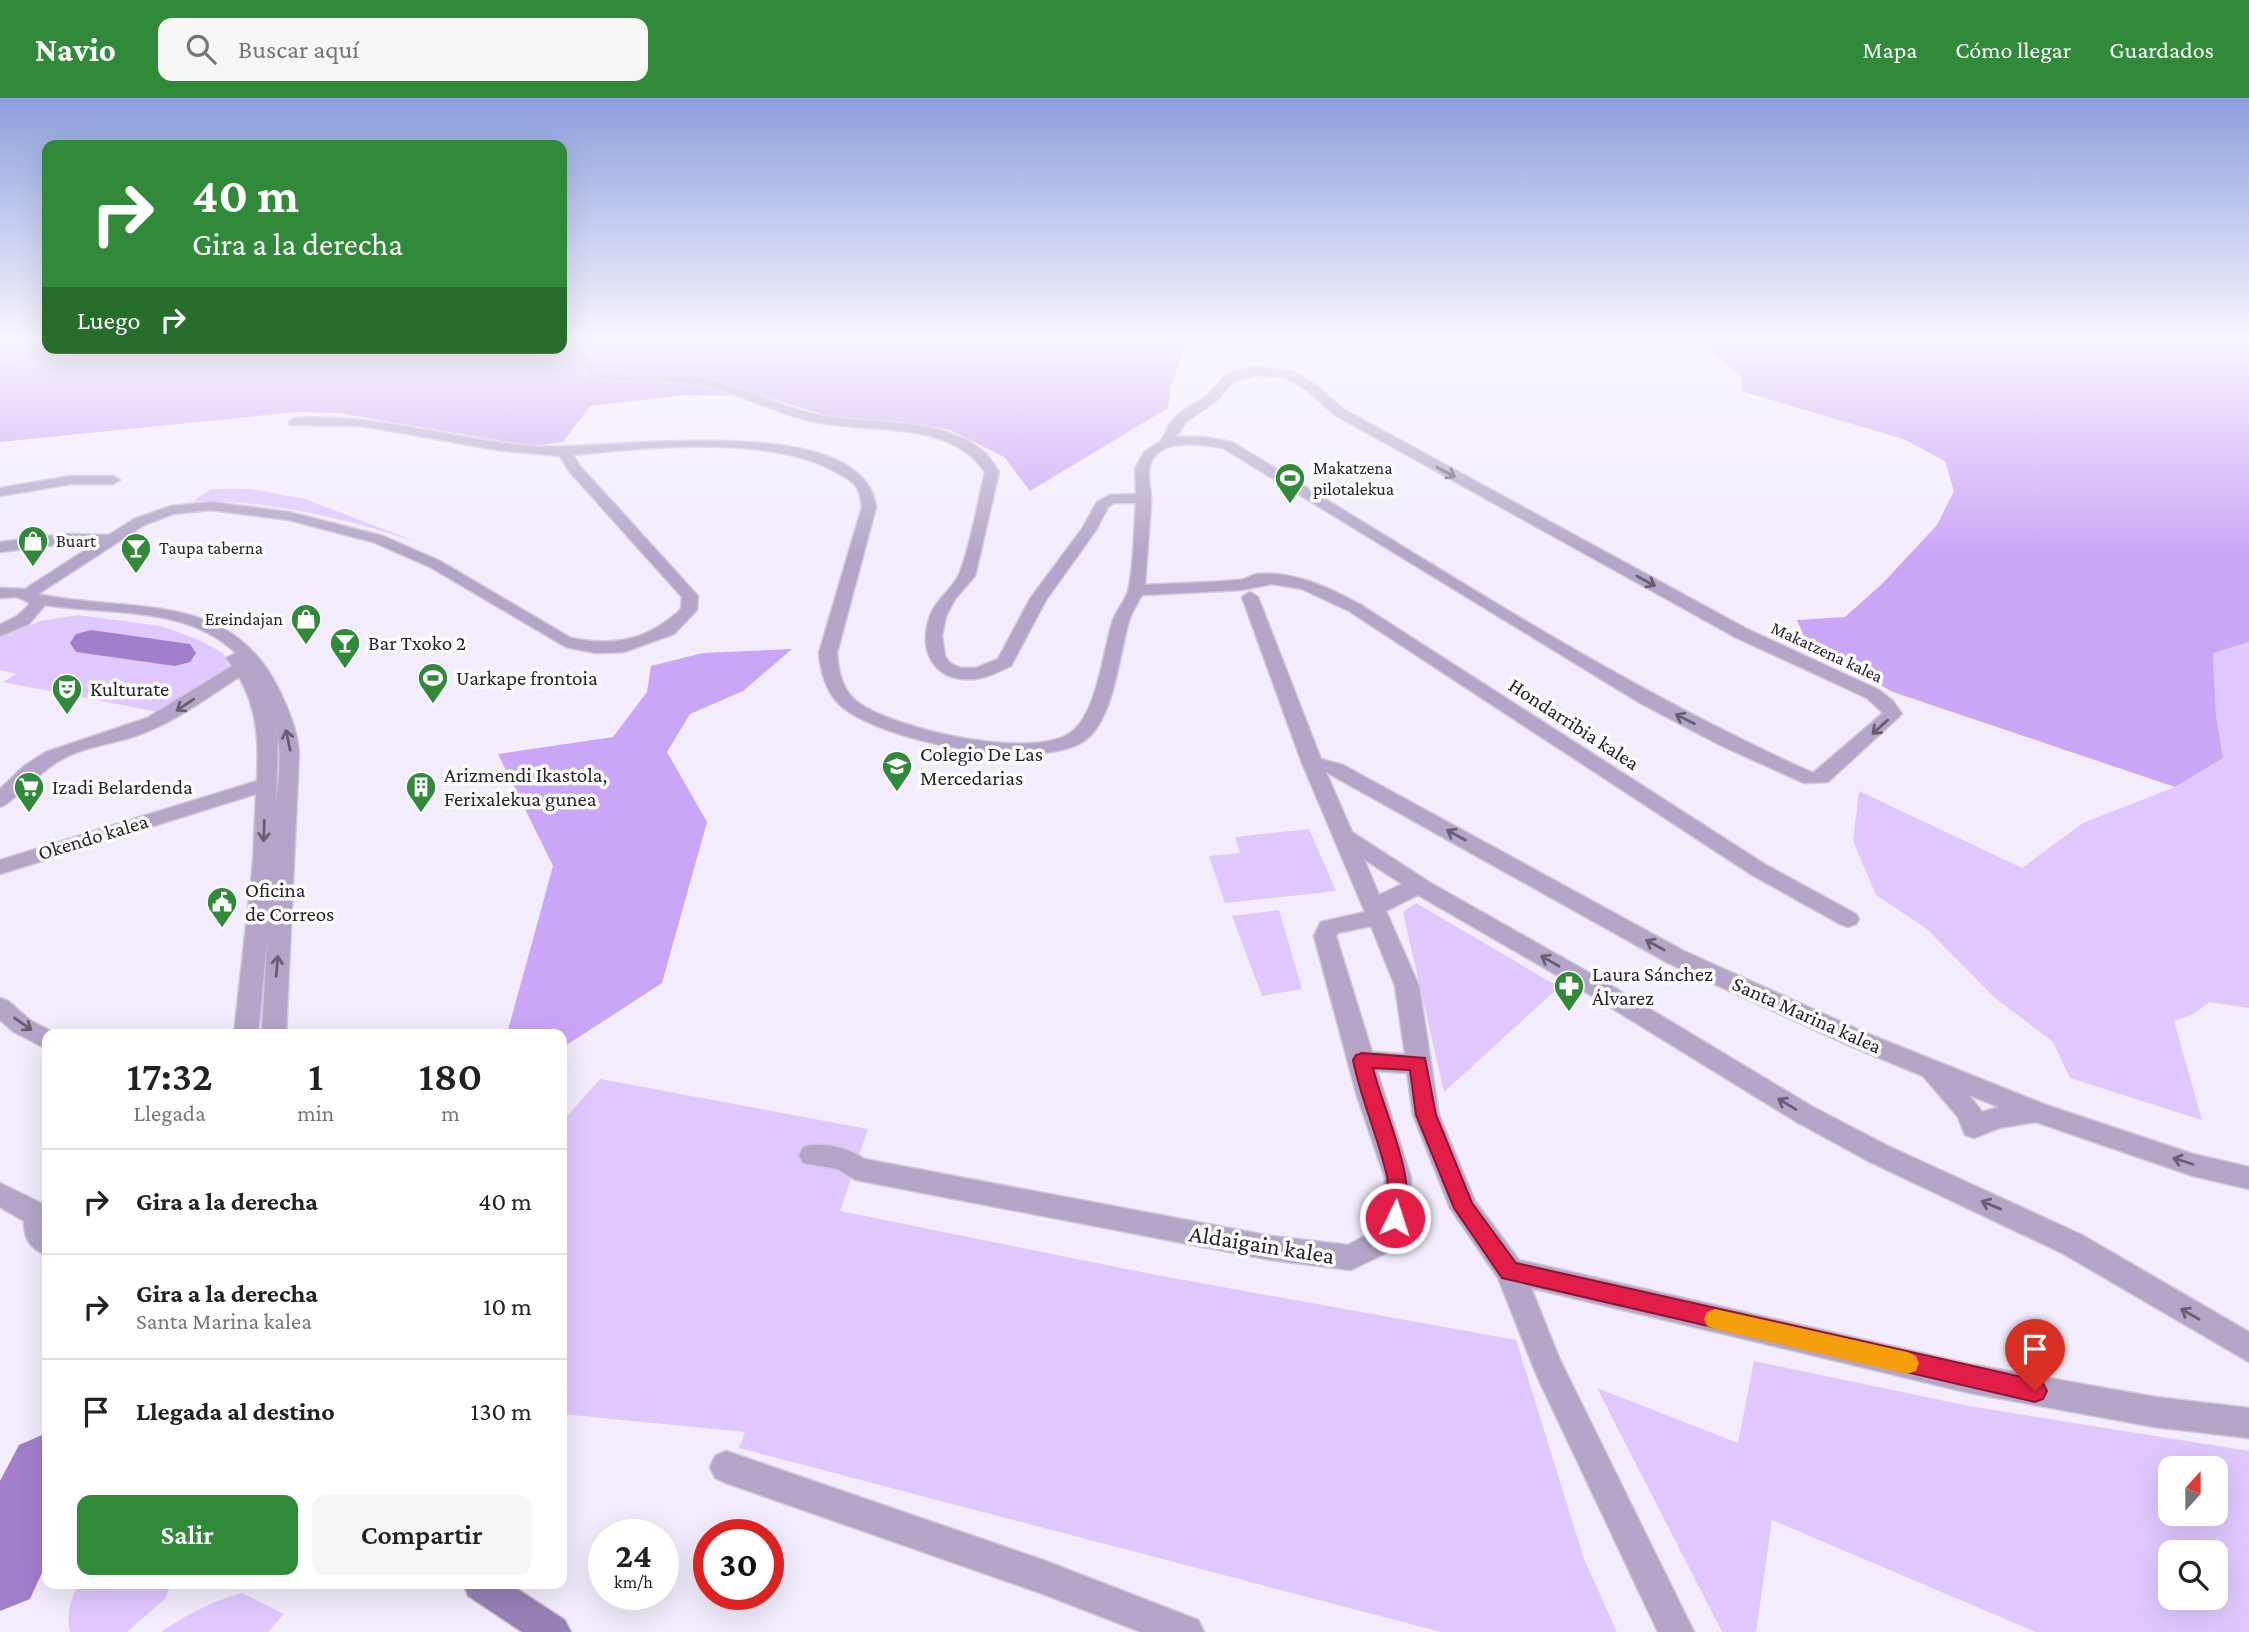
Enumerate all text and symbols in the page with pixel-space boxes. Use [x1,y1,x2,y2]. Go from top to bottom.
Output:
search box [158,18,648,81]
icon: search [182,30,220,68]
text: Navio [35,31,116,68]
text: Buscar aquí [238,35,359,64]
text: Mapa [1863,36,1917,63]
text: Cómo llegar [1955,36,2071,63]
text: Guardados [2109,36,2214,63]
icon: right [77,168,168,259]
text: 40 m [192,168,299,223]
text: Gira a la derecha [192,226,403,262]
icon: right [154,301,192,339]
text: Luego [77,306,140,335]
place label: Makatzena pilotalekua [1313,458,1394,499]
sports icon: Makatzena pilotalekua [1273,461,1307,505]
one-way arrow [1435,465,1456,479]
shop icon: Buart [16,524,50,568]
place label: Buart [56,531,97,551]
bar icon: Taupa taberna [119,531,153,575]
place label: Taupa taberna [159,538,263,558]
one-way arrow [1635,574,1655,588]
shop icon: Ereindajan [289,602,323,646]
place label: Ereindajan [205,609,283,630]
street label: Makatzena kalea [1768,617,1886,687]
bar icon: Bar Txoko 2 [328,626,362,670]
place label: Bar Txoko 2 [368,631,466,655]
sports icon: Uarkape frontoia [416,661,450,705]
place label: Uarkape frontoia [456,666,598,690]
theatre icon: Kulturate [50,672,84,716]
street label: Hondarribia kalea [1504,673,1644,775]
place label: Kulturate [90,677,169,701]
one-way arrow [176,698,195,712]
one-way arrow [1675,712,1696,726]
one-way arrow [1871,719,1889,735]
one-way arrow [280,729,294,752]
place label: Colegio De Las Mercedarias [920,742,1043,790]
school or university icon: Colegio De Las Mercedarias [880,749,914,793]
place label: Arizmendi Ikastola, Ferixalekua gunea [444,763,607,811]
supermarket icon: Izadi Belardenda [12,770,46,814]
building icon: Arizmendi Ikastola, Ferixalekua gunea [404,770,438,814]
place label: Izadi Belardenda [52,775,193,799]
street label: Okendo kalea [35,809,151,865]
one-way arrow [258,819,271,842]
one-way arrow [1447,828,1467,842]
place label: Oficina de Correos [245,878,334,926]
public building icon: Oficina de Correos [205,885,239,929]
one-way arrow [1646,938,1666,952]
one-way arrow [1541,954,1561,968]
one-way arrow [271,955,284,978]
place label: Laura Sánchez Álvarez [1592,962,1713,1010]
pharmacy icon: Laura Sánchez Álvarez [1552,969,1586,1013]
street label: Santa Marina kalea [1729,971,1885,1059]
one-way arrow [13,1017,32,1031]
text: 17:32 [127,1052,213,1099]
text: 1 [308,1052,323,1099]
text: 180 [419,1052,482,1099]
one-way arrow [1778,1096,1797,1111]
text: Llegada [134,1100,206,1126]
text: min [297,1100,334,1126]
text: m [441,1100,460,1126]
one-way arrow [2172,1154,2194,1167]
position arrow [1358,1181,1432,1255]
icon: right [77,1183,115,1221]
text: Gira a la derecha [136,1187,318,1216]
text: 40 m [478,1187,532,1216]
one-way arrow [1980,1197,2002,1210]
street label: Aldaigain kalea [1187,1219,1337,1269]
text: Gira a la derecha [136,1279,318,1308]
icon: right [77,1288,115,1326]
text: 10 m [483,1292,532,1321]
one-way arrow [2181,1306,2201,1320]
text: Santa Marina kalea [136,1308,312,1334]
pin [2005,1319,2065,1391]
icon: arrive [2016,1330,2054,1368]
icon: arrive [77,1393,115,1431]
text: Llegada al destino [136,1397,335,1426]
text: 130 m [471,1397,532,1426]
north arrow [2158,1456,2228,1526]
map controls [2158,1456,2228,1610]
button: Salir [77,1495,298,1575]
button: Compartir [312,1495,532,1575]
speed limit sign: 30 [693,1519,784,1610]
text: 24 [615,1536,652,1575]
button: search [2158,1540,2228,1610]
text: km/h [614,1572,653,1592]

